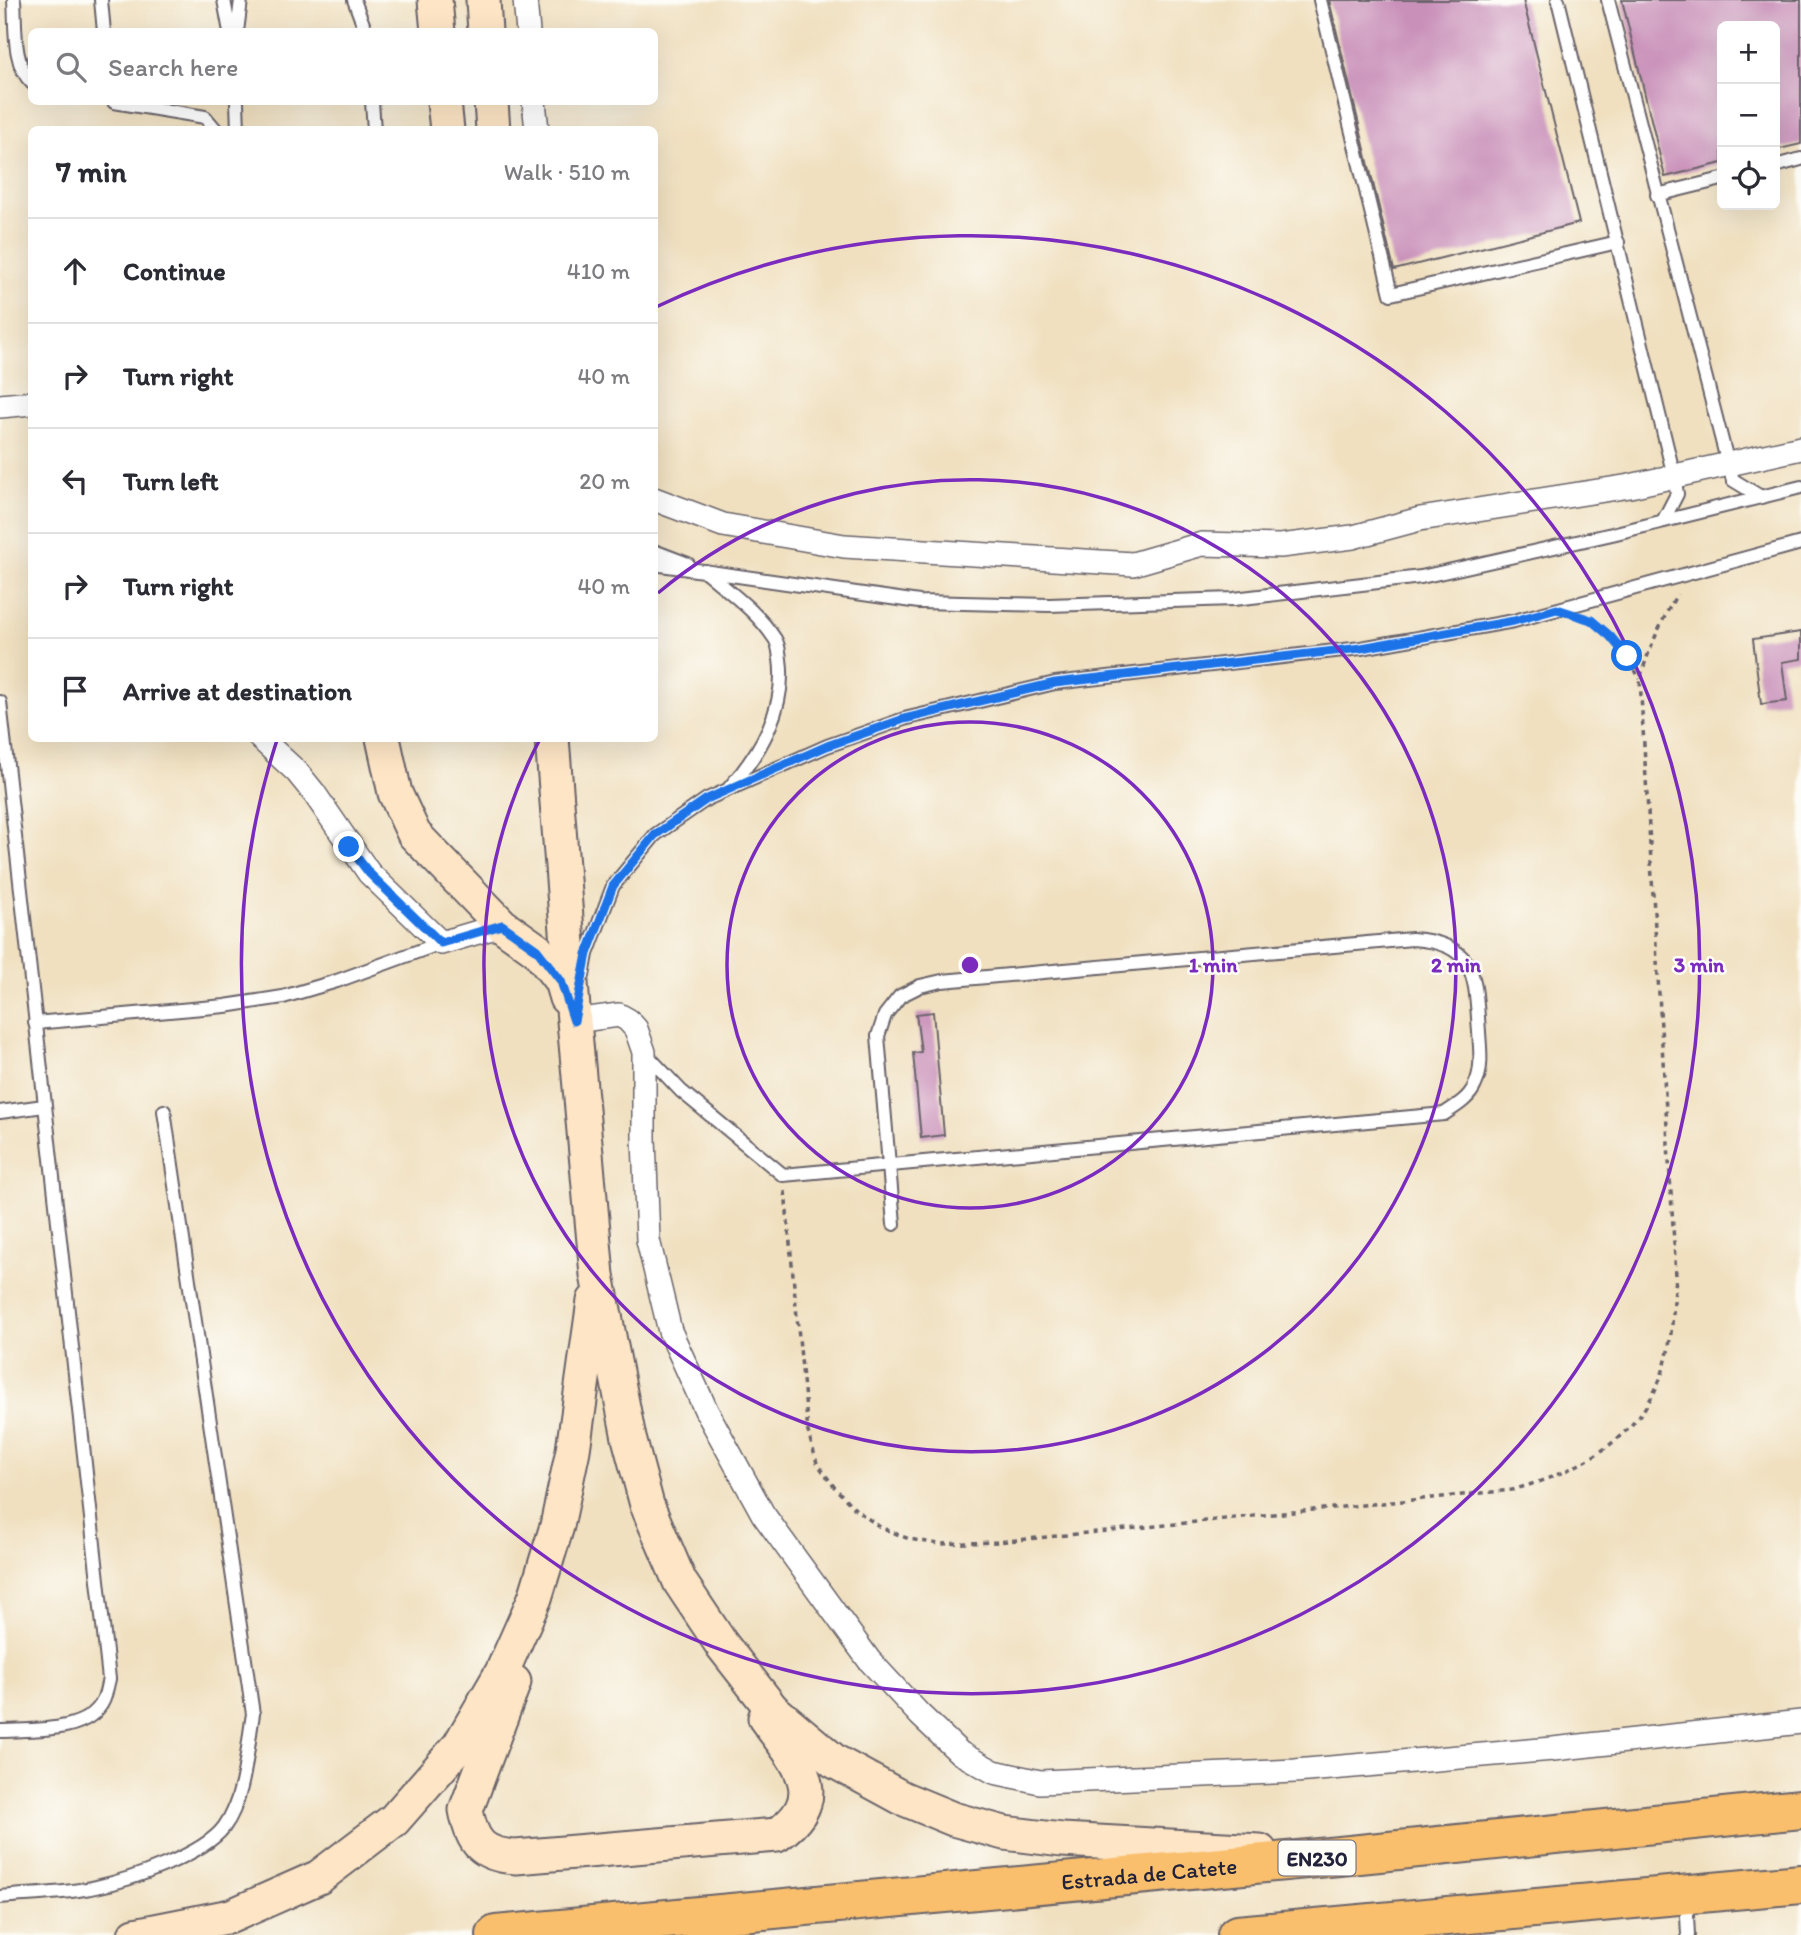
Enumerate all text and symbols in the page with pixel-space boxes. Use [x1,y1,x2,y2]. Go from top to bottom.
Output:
map controls [1717,21,1780,210]
button: + [1717,21,1780,84]
search box [28,28,658,105]
icon: search [52,48,90,86]
text: Search here [108,51,238,83]
button: − [1717,84,1780,147]
button: locate [1717,147,1780,210]
text: 7 min [56,153,127,190]
text: Walk · 510 m [504,158,630,186]
icon: ahead [56,252,94,290]
text: Continue [123,255,226,287]
text: 410 m [567,257,630,285]
icon: right [56,357,94,395]
text: Turn right [123,360,234,392]
text: 40 m [577,362,630,390]
icon: left [56,462,94,500]
text: Turn left [123,465,219,497]
text: 20 m [579,467,630,495]
icon: right [56,567,94,605]
text: Turn right [123,570,234,602]
text: 40 m [577,572,630,600]
route start [1611,640,1642,671]
icon: arrive [56,672,94,710]
text: Arrive at destination [123,675,352,707]
route end [333,831,364,862]
text: 1 min [1189,952,1238,977]
text: 2 min [1431,952,1482,977]
text: 3 min [1674,952,1725,977]
centre of rings [958,953,982,977]
road number: EN230 [1278,1840,1356,1876]
street label: Estrada de Catete [1060,1852,1238,1896]

